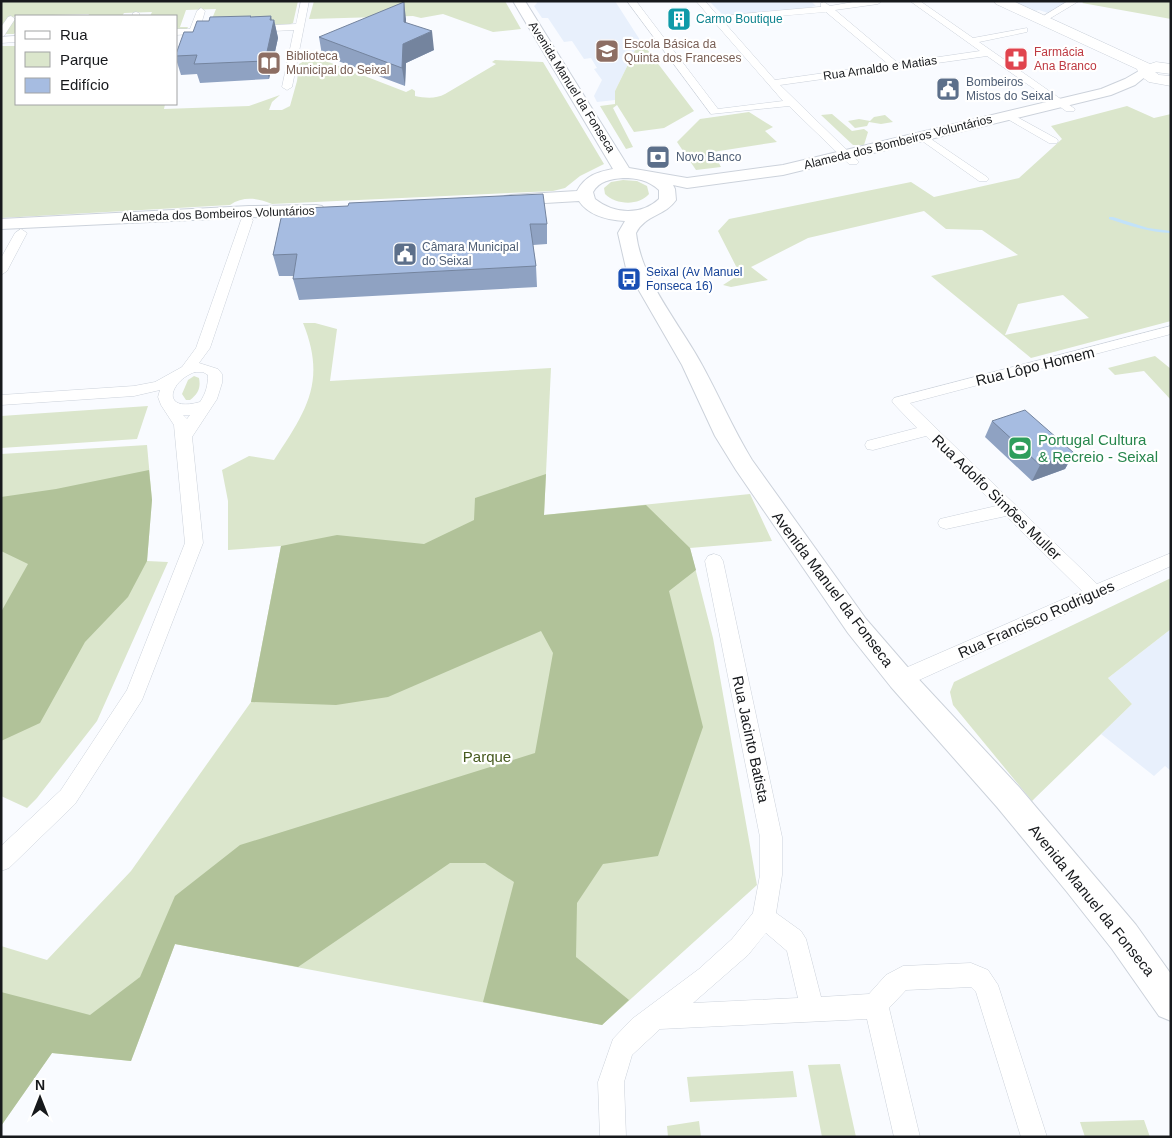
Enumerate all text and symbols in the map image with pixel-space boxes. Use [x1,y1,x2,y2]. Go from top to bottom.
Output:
building icon: Carmo Boutique [666,6,692,32]
place label: Carmo Boutique [696,12,783,26]
legend [15,15,178,105]
street label: Avenida Manuel da Fonseca [526,19,618,155]
text: Rua [60,26,88,43]
place label: Escola Básica da Quinta dos Franceses [624,37,741,65]
school or university icon: Escola Básica da Quinta dos Franceses [594,38,620,64]
place label: Farmácia Ana Branco [1034,45,1097,73]
pharmacy icon: Farmácia Ana Branco [1003,46,1029,72]
place label: Biblioteca Municipal do Seixal [286,49,389,77]
library icon: Biblioteca Municipal do Seixal [256,50,282,76]
text: Parque [60,51,108,68]
street label: Rua Arnaldo e Matias [822,53,938,83]
place label: Bombeiros Mistos do Seixal [966,75,1053,103]
text: Edifício [60,76,109,93]
public building icon: Bombeiros Mistos do Seixal [935,76,961,102]
street label: Alameda dos Bombeiros Voluntários [802,112,994,172]
bank icon: Novo Banco [645,144,671,170]
place label: Novo Banco [676,150,742,164]
street label: Alameda dos Bombeiros Voluntários [121,204,315,224]
place label: Câmara Municipal do Seixal [422,240,519,268]
public building icon: Câmara Municipal do Seixal [392,241,418,267]
place label: Seixal (Av Manuel Fonseca 16) [646,265,743,293]
bus stop icon: Seixal (Av Manuel Fonseca 16) [616,266,642,292]
street label: Rua Lôpo Homem [974,343,1096,389]
street label: Rua Adolfo Simões Muller [929,431,1065,563]
place label: Portugal Cultura & Recreio - Seixal [1038,431,1158,465]
sports icon: Portugal Cultura & Recreio - Seixal [1007,435,1033,461]
street label: Avenida Manuel da Fonseca [769,508,897,670]
street label: Rua Francisco Rodrigues [955,577,1117,661]
street label: Rua Jacinto Batista [729,674,773,805]
park label: Parque [463,748,511,765]
street label: Avenida Manuel da Fonseca [1026,821,1159,980]
north arrow [15,1073,65,1123]
text: N [35,1077,45,1093]

